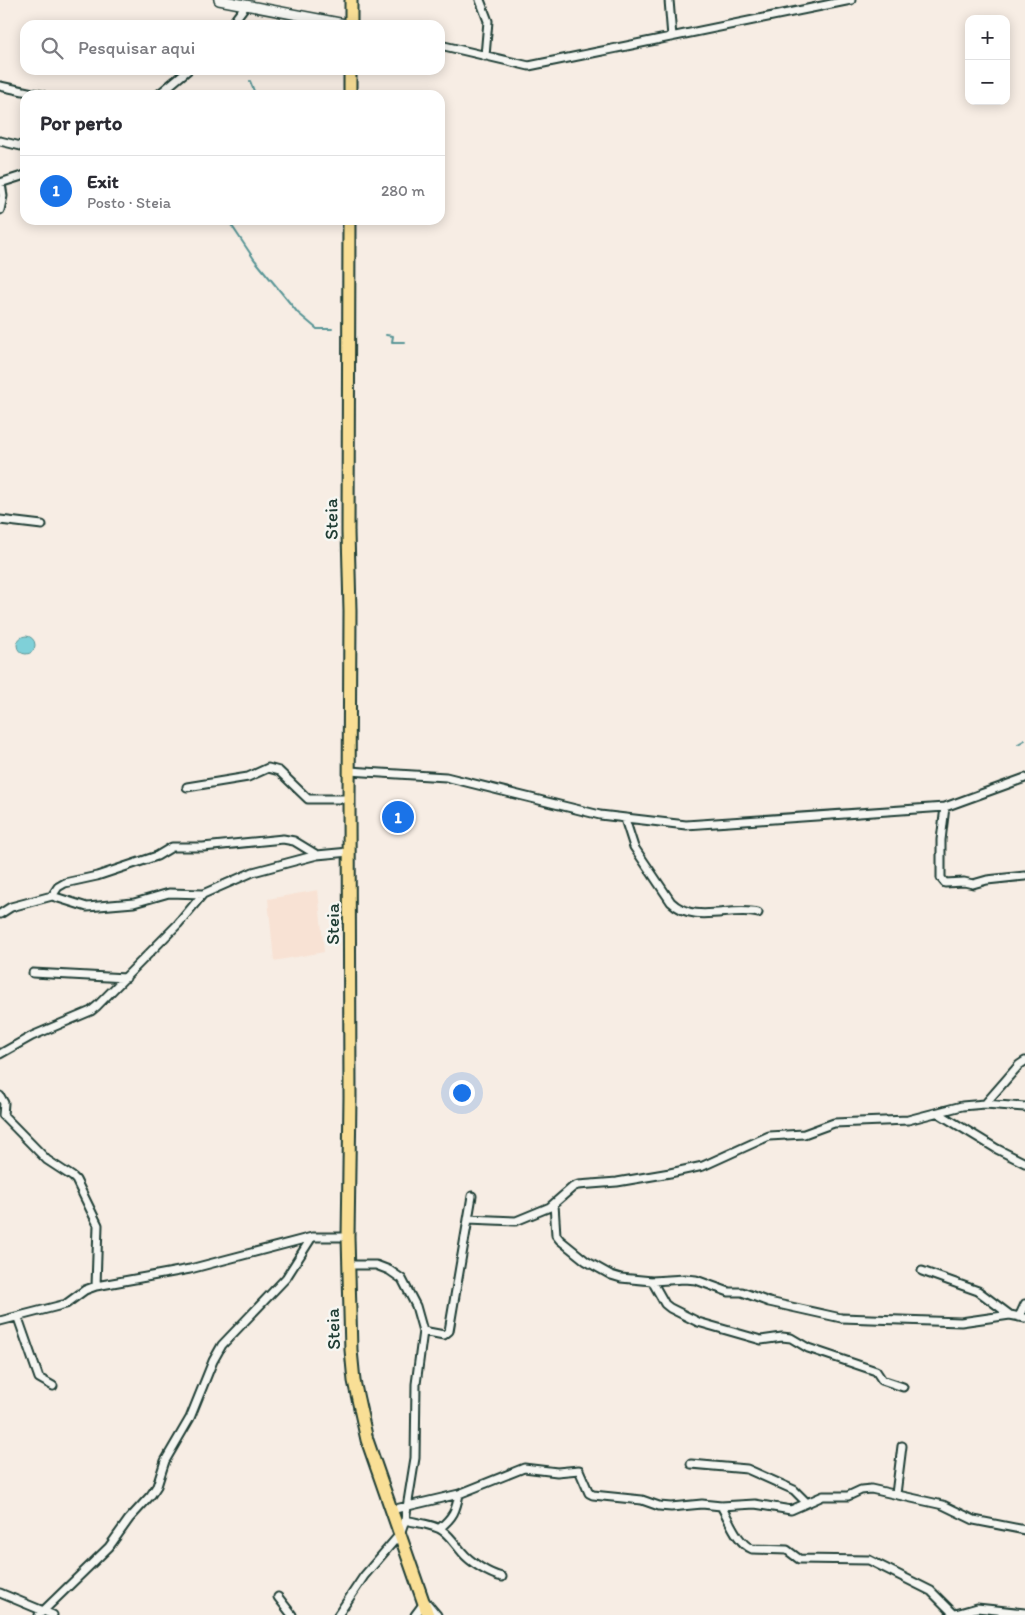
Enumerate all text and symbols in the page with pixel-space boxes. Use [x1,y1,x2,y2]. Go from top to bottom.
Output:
map controls [965,15,1010,105]
button: + [965,15,1010,60]
search box [20,20,445,75]
icon: search [38,34,66,62]
text: Pesquisar aqui [78,36,195,59]
button: − [965,60,1010,105]
text: Por perto [40,110,122,135]
text: Exit [87,170,119,193]
text: 1 [52,181,60,200]
text: 280 m [381,181,425,200]
text: Posto · Steia [87,193,171,212]
street label: Steia [319,498,343,540]
pin: 1 [382,798,414,836]
street label: Steia [321,903,344,945]
your location [449,1080,475,1106]
street label: Steia [321,1308,345,1350]

